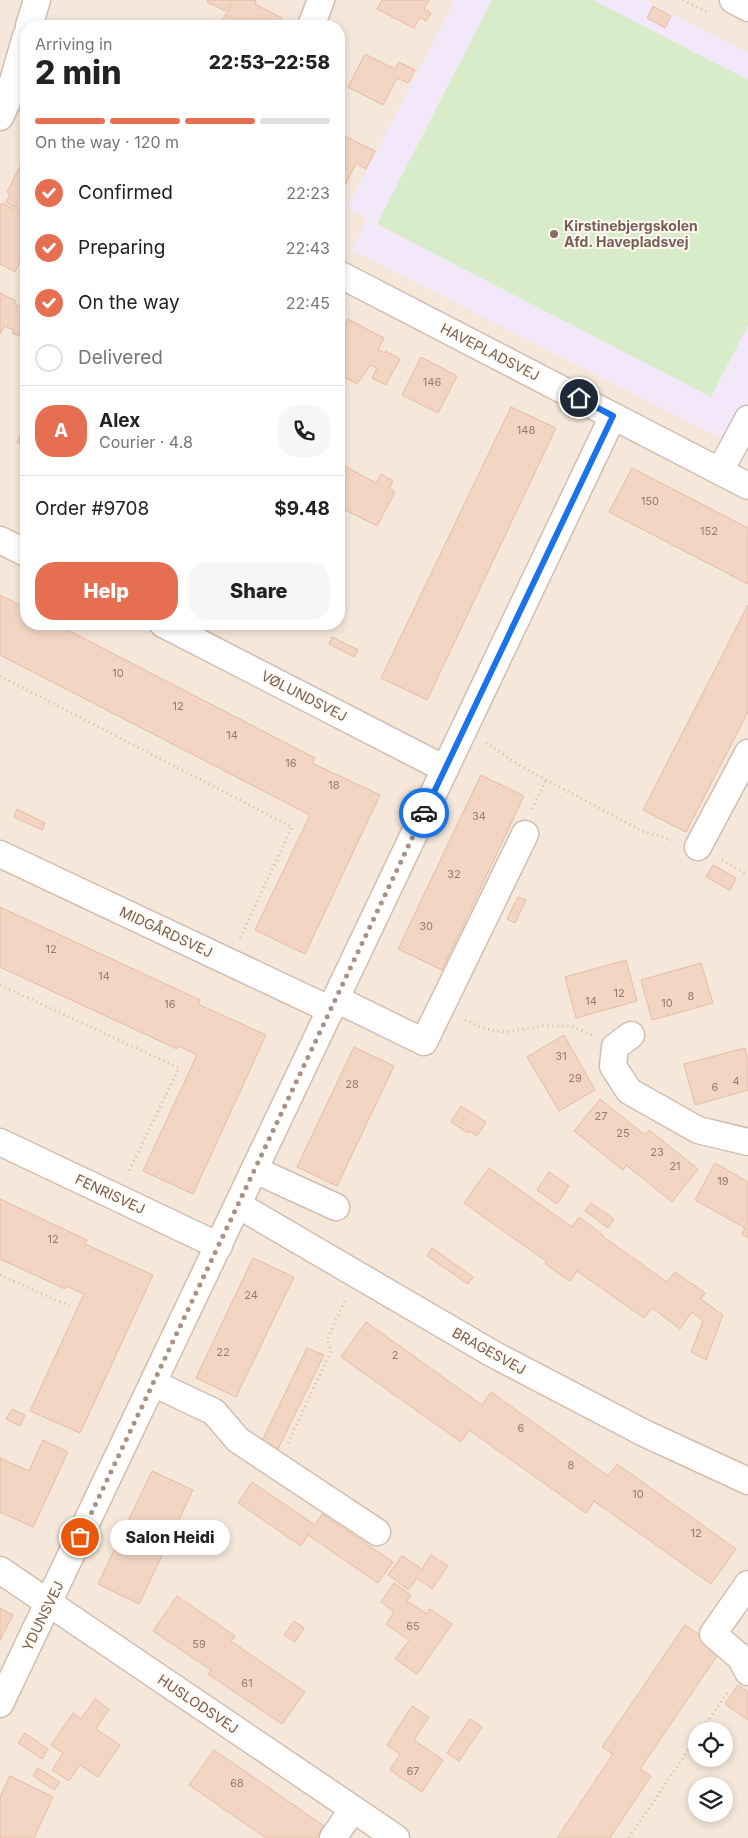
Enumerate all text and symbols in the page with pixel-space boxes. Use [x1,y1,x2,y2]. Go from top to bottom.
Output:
text: Arriving in [35,34,112,54]
text: 22:53–22:58 [209,51,330,74]
text: 2 min [35,53,121,92]
text: On the way · 120 m [35,132,179,152]
icon: check [35,179,63,207]
text: Confirmed [78,181,173,204]
text: 22:23 [286,183,330,203]
place label: Kirstinebjergskolen Afd. Havepladsvej [564,217,698,250]
marker: Kirstinebjergskolen Afd. Havepladsvej [548,228,560,240]
icon: check [35,234,63,262]
text: Preparing [78,236,165,259]
text: 22:43 [286,238,330,258]
icon: check [35,289,63,317]
text: On the way [78,291,180,314]
text: 22:45 [286,293,330,313]
street label: HAVEPLADSVEJ [438,319,543,384]
text: Delivered [78,346,163,369]
house number: 146 [423,375,441,389]
pin [558,377,600,419]
icon: home [565,384,593,412]
button: phone [278,405,330,457]
text: Alex [99,409,140,432]
text: A [54,419,68,442]
house number: 148 [517,423,535,437]
text: Courier · 4.8 [99,432,193,452]
house number: 150 [641,494,659,508]
text: Order #9708 [35,497,149,520]
text: $9.48 [274,497,330,520]
house number: 152 [700,524,718,538]
button: Help [35,562,178,620]
button: Share [188,562,330,620]
house number: 10 [112,666,124,680]
street label: VØLUNDSVEJ [259,667,350,724]
house number: 12 [172,699,184,713]
house number: 14 [226,728,238,742]
house number: 16 [285,756,297,770]
house number: 18 [328,778,340,792]
courier [399,788,449,838]
icon: car [410,799,438,827]
house number: 34 [472,809,486,823]
house number: 32 [447,867,461,881]
street label: MIDGÅRDSVEJ [117,902,216,960]
house number: 30 [419,919,433,933]
house number: 12 [45,942,57,956]
house number: 14 [98,969,110,983]
house number: 12 [613,986,625,1000]
house number: 8 [688,989,695,1003]
house number: 14 [585,994,597,1008]
house number: 10 [661,996,673,1010]
house number: 16 [164,997,176,1011]
house number: 31 [555,1049,567,1063]
house number: 29 [568,1071,582,1085]
house number: 4 [732,1074,740,1088]
house number: 28 [345,1077,359,1091]
house number: 6 [712,1080,719,1094]
house number: 27 [595,1109,607,1123]
house number: 25 [616,1126,630,1140]
house number: 23 [650,1145,664,1159]
house number: 21 [669,1159,681,1173]
street label: FENRISVEJ [73,1170,148,1217]
house number: 19 [717,1174,729,1188]
house number: 12 [47,1232,59,1246]
house number: 24 [244,1288,258,1302]
street label: BRAGESVEJ [450,1323,529,1378]
house number: 22 [216,1345,230,1359]
house number: 2 [392,1348,398,1362]
house number: 6 [518,1421,525,1435]
house number: 8 [568,1458,575,1472]
house number: 10 [632,1487,644,1501]
pin [59,1516,101,1558]
callout: Salon Heidi [110,1520,230,1554]
icon: bag [66,1523,94,1551]
house number: 12 [690,1526,702,1540]
text: Salon Heidi [126,1527,214,1547]
street label: YDUNSVEJ [18,1578,67,1653]
house number: 65 [406,1619,420,1633]
house number: 59 [192,1637,206,1651]
street label: HUSLODSVEJ [155,1670,242,1737]
house number: 61 [241,1676,253,1690]
map controls [688,1722,733,1822]
button: locate [688,1722,733,1767]
house number: 67 [406,1764,420,1778]
house number: 68 [230,1776,244,1790]
button: layers [688,1777,733,1822]

